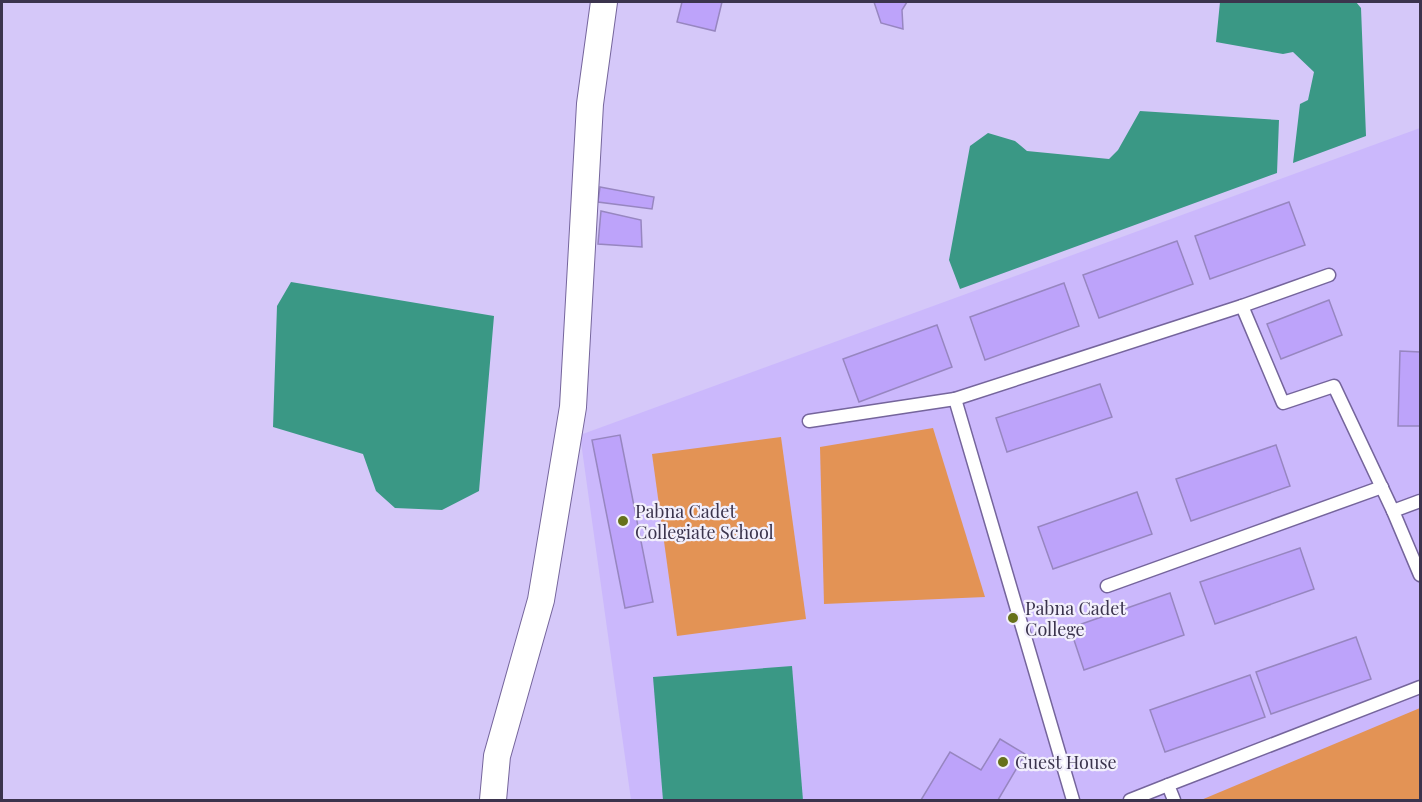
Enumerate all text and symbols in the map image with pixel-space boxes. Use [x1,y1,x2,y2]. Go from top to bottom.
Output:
place label: Pabna Cadet Collegiate School [635,499,774,544]
marker: Pabna Cadet Collegiate School [616,514,630,528]
place label: Pabna Cadet College [1025,596,1126,641]
marker: Pabna Cadet College [1006,611,1020,625]
place label: Guest House [1015,750,1117,774]
marker: Guest House [996,755,1010,769]

